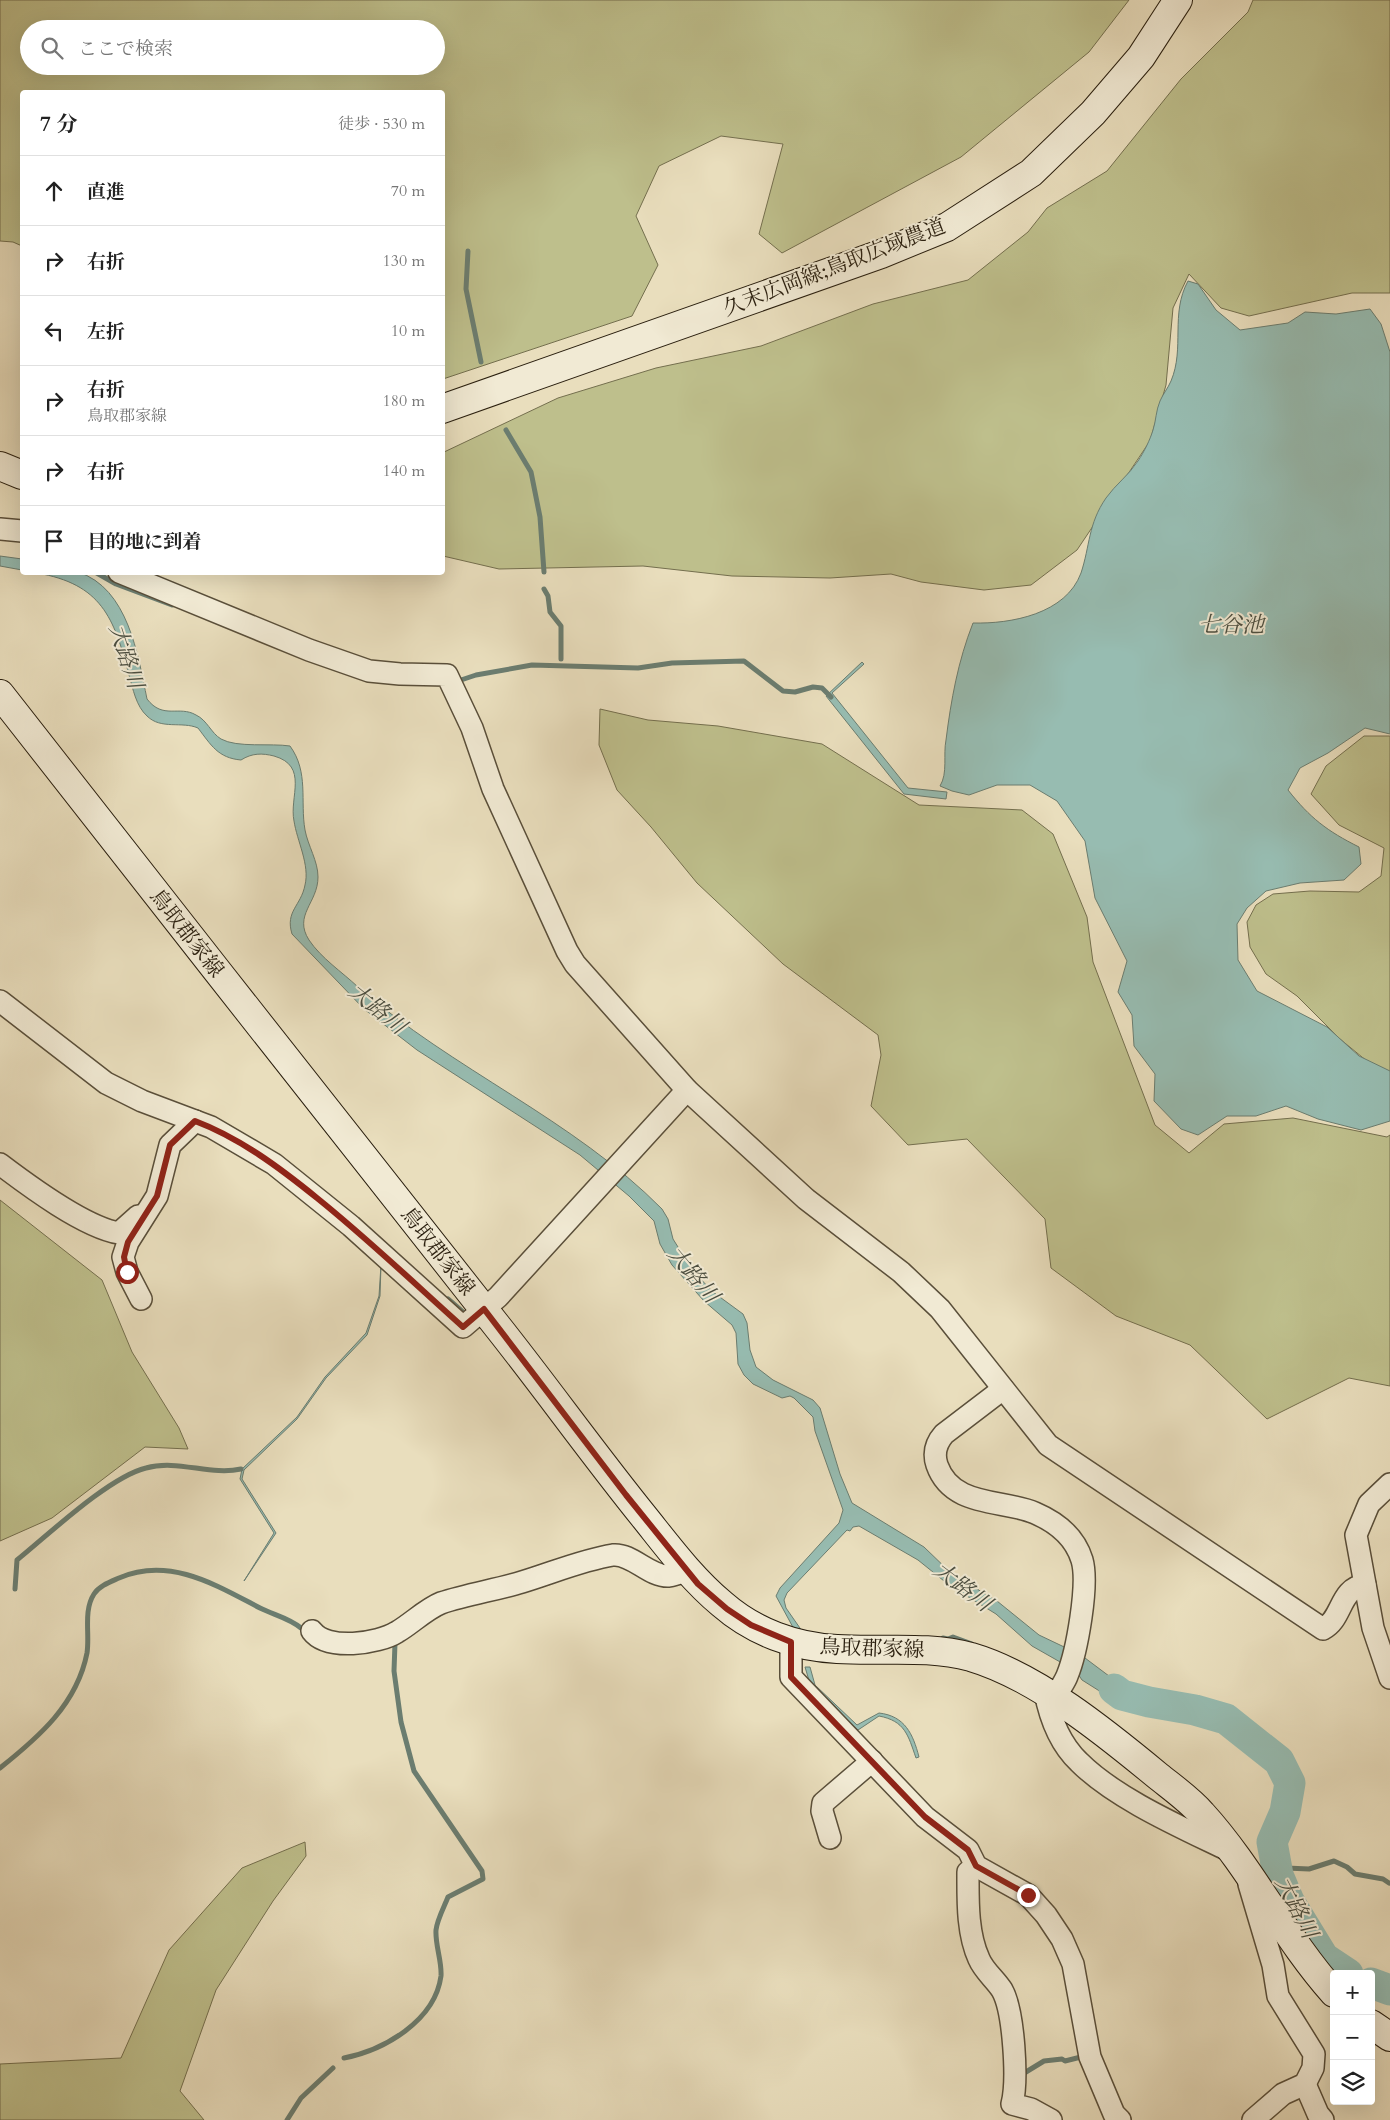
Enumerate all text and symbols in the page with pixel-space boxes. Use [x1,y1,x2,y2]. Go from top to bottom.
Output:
search box [20,20,445,75]
icon: search [38,34,66,62]
text: ここで検索 [78,36,173,62]
text: 7 分 [40,110,77,139]
text: 徒歩 · 530 m [338,113,425,135]
icon: ahead [40,177,68,205]
text: 直進 [87,179,125,205]
text: 70 m [391,180,425,202]
street label: 久末広岡線;鳥取広域農道 [719,212,950,323]
icon: right [40,247,68,275]
text: 右折 [87,249,125,275]
text: 130 m [383,250,425,272]
icon: left [40,317,68,345]
text: 左折 [87,319,125,345]
text: 10 m [391,320,425,342]
text: 右折 [87,377,125,403]
icon: right [40,387,68,415]
text: 180 m [383,390,425,412]
text: 鳥取郡家線 [87,405,167,427]
icon: right [40,457,68,485]
text: 右折 [87,459,125,485]
text: 140 m [383,460,425,482]
icon: arrive [40,527,68,555]
text: 目的地に到着 [87,529,201,555]
water label: 七谷池 [1198,610,1267,640]
water label: 大路川 [102,620,151,694]
street label: 鳥取郡家線 [143,883,230,984]
water label: 大路川 [342,976,414,1042]
street label: 鳥取郡家線 [394,1201,481,1302]
water label: 大路川 [661,1240,727,1311]
route start [116,1261,139,1284]
water label: 大路川 [927,1555,999,1620]
street label: 鳥取郡家線 [819,1632,925,1665]
water label: 大路川 [1268,1871,1325,1945]
route end [1017,1884,1040,1907]
map controls [1330,1970,1375,2105]
button: + [1330,1970,1375,2015]
button: − [1330,2015,1375,2060]
button: layers [1330,2060,1375,2105]

